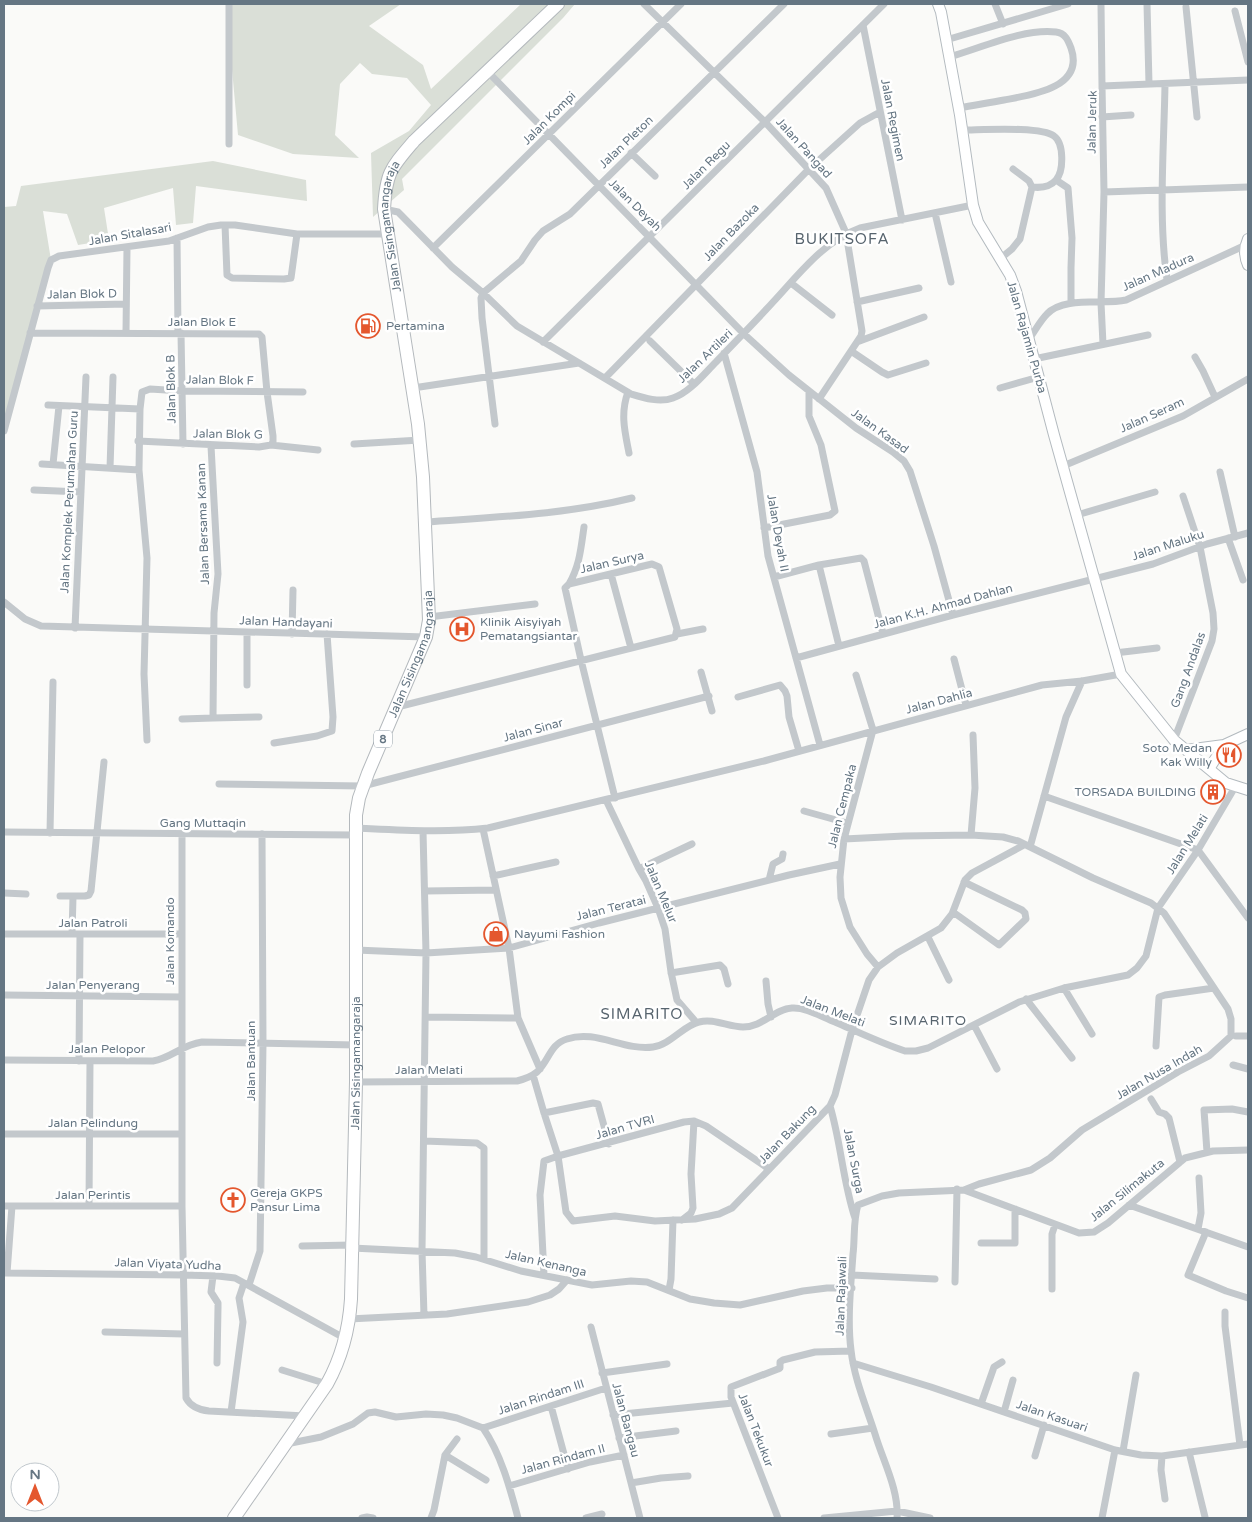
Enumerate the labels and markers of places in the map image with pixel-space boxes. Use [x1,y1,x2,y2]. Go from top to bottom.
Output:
fuel station icon: Pertamina [355,313,381,339]
place label: Pertamina [386,319,445,333]
place label: Klinik Aisyiyah Pematangsiantar [480,615,577,643]
hospital icon: Klinik Aisyiyah Pematangsiantar [449,616,475,642]
place label: Soto Medan Kak Willy [1143,741,1213,769]
restaurant icon: Soto Medan Kak Willy [1216,742,1242,768]
building icon: TORSADA BUILDING [1200,779,1226,805]
place label: TORSADA BUILDING [1075,785,1196,799]
shop icon: Nayumi Fashion [483,921,509,947]
place label: Nayumi Fashion [514,927,605,941]
place label: Gereja GKPS Pansur Lima [250,1186,323,1214]
church icon: Gereja GKPS Pansur Lima [220,1187,246,1213]

